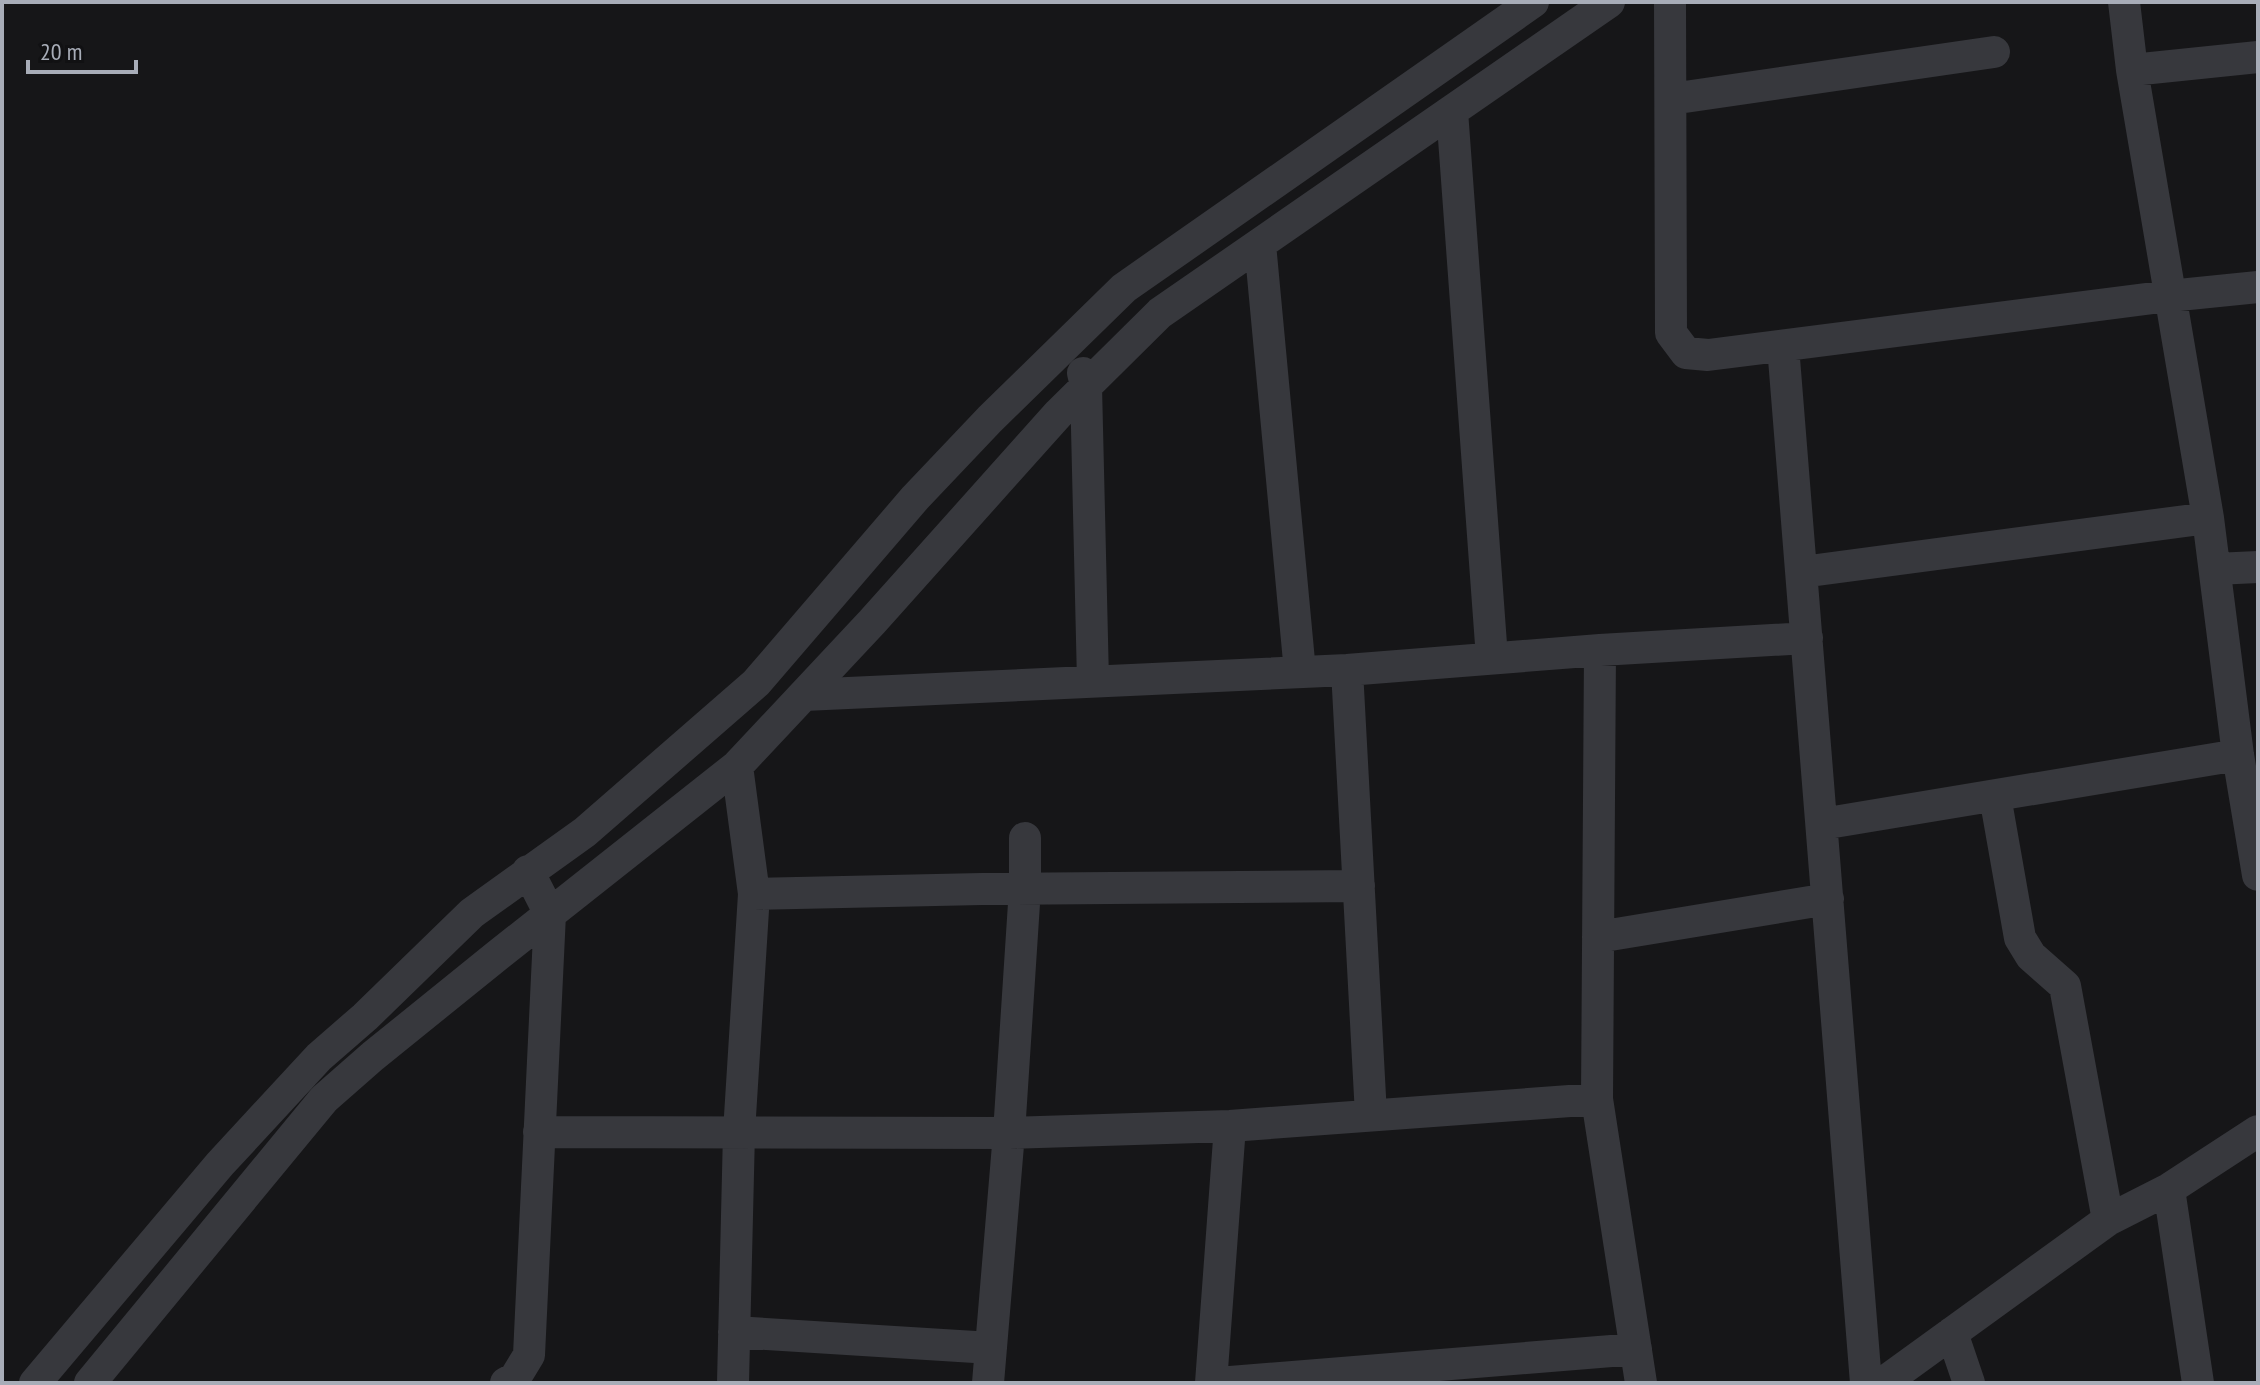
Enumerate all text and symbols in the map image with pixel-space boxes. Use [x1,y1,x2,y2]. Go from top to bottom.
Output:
scale bar [28,24,136,74]
text: 20 m [40,36,82,67]

